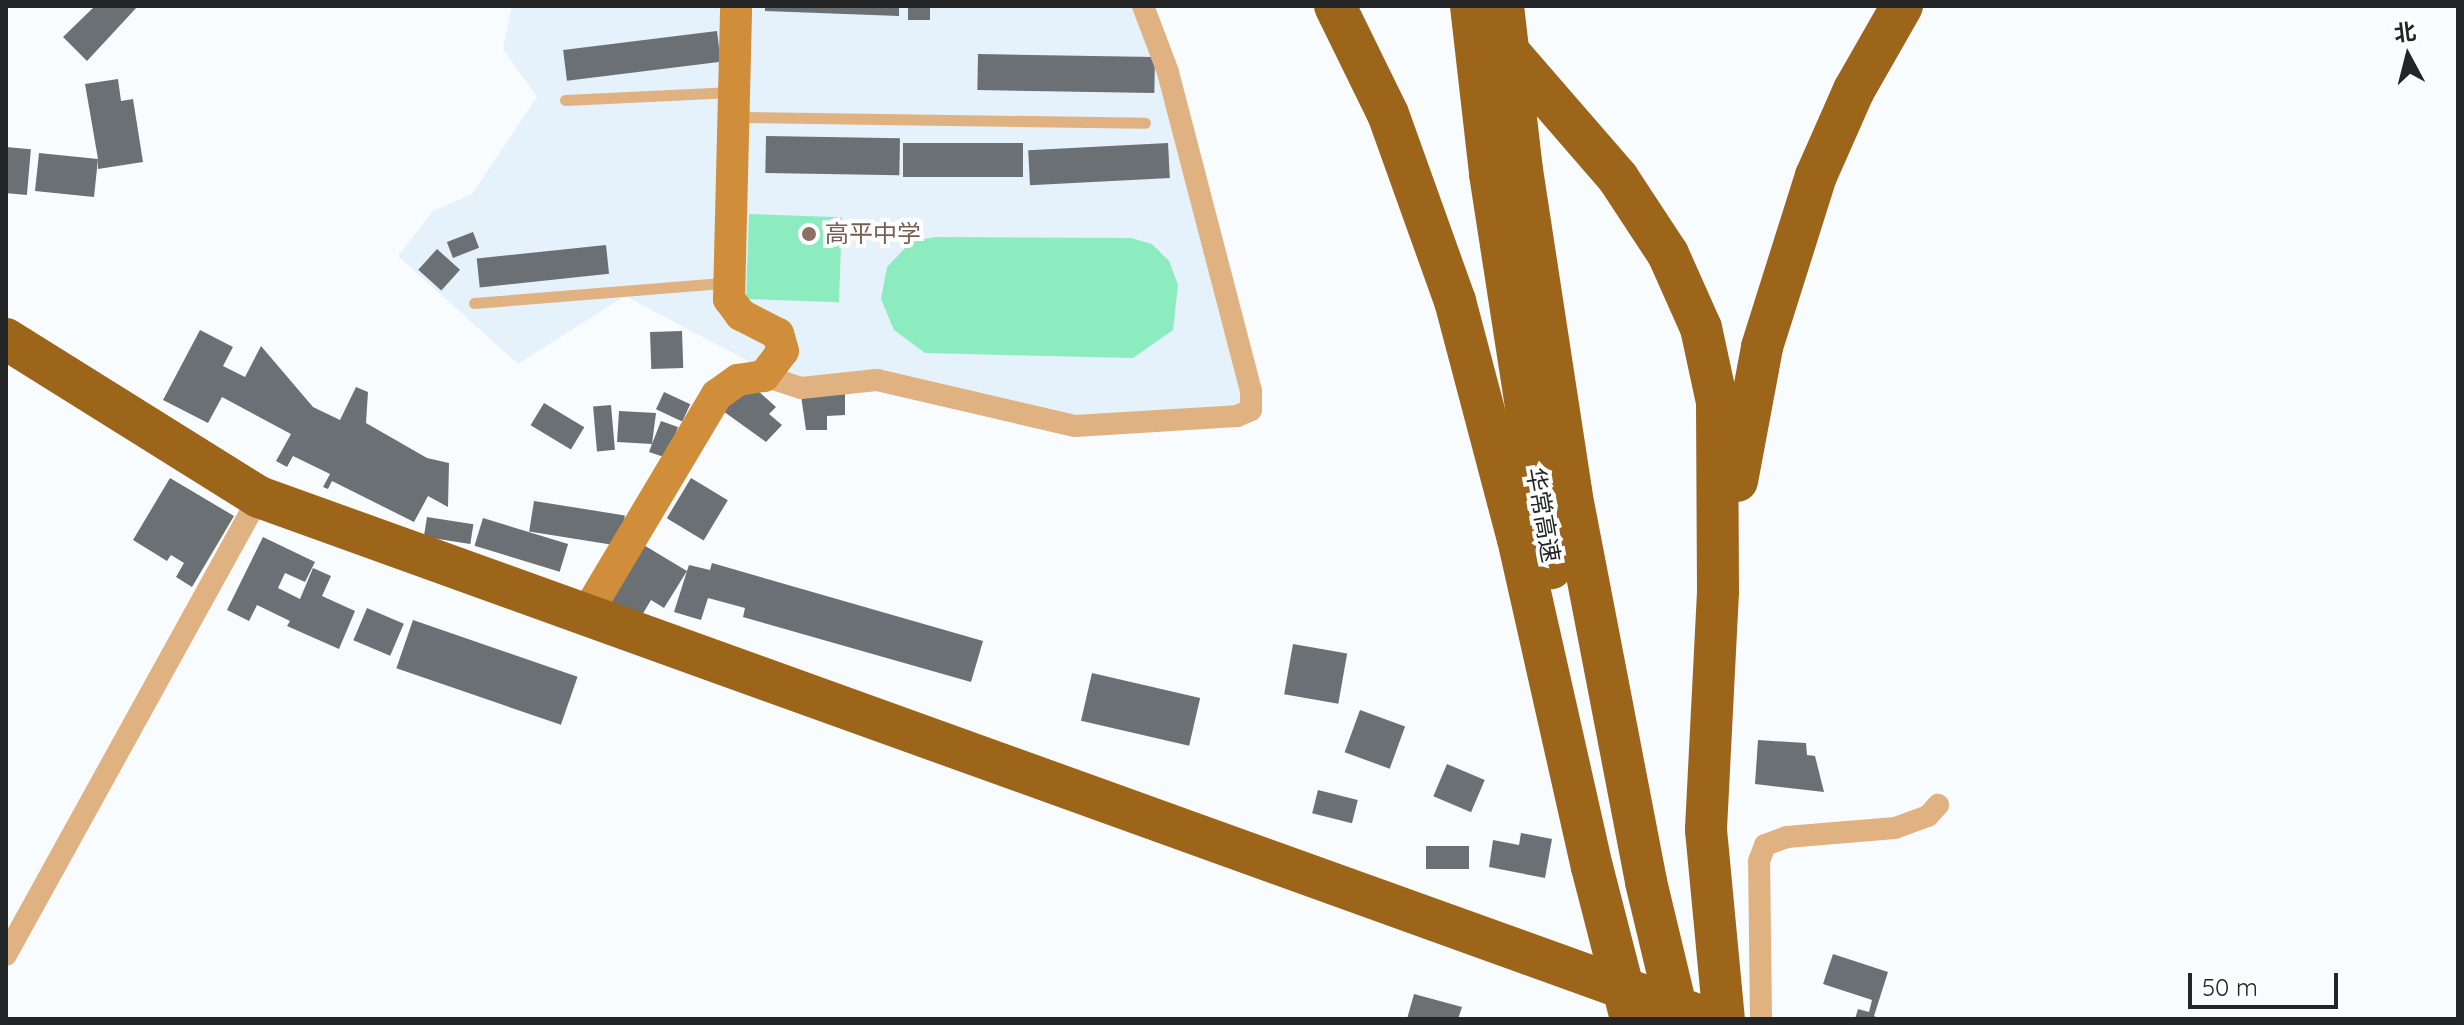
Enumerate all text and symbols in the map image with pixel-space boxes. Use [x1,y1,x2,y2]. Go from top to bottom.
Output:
north arrow [2368,16,2448,96]
text: 北 [2392,17,2418,47]
place label: 高平中学 [825,220,921,248]
marker: 高平中学 [800,225,818,243]
street label: 华常高速 [1520,465,1566,565]
scale bar [2192,957,2342,1007]
text: 50 m [2202,972,2258,1002]

